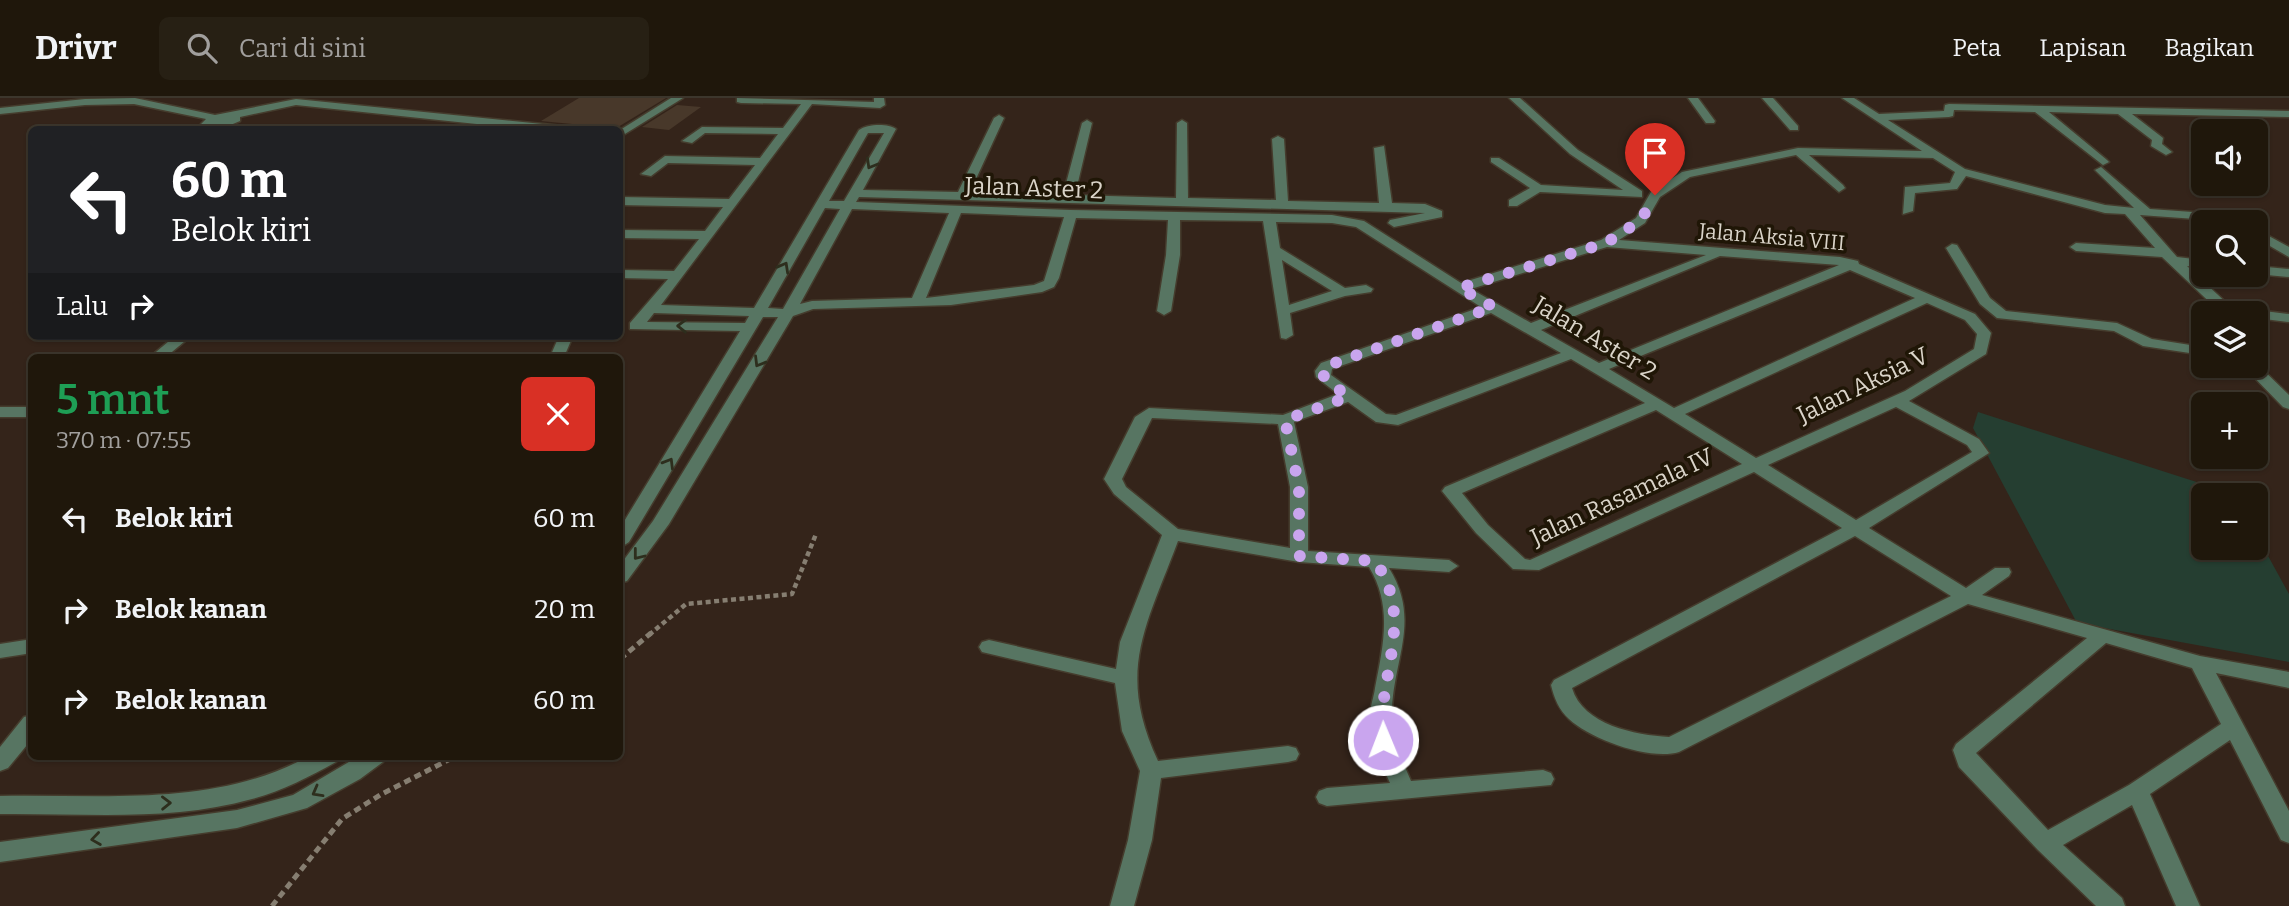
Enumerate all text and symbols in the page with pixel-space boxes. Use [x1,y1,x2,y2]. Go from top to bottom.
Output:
search box [159,17,649,80]
text: Drivr [35,28,117,68]
icon: search [183,29,221,67]
text: Cari di sini [239,33,366,64]
text: Peta [1953,34,2001,62]
text: Lapisan [2039,34,2126,62]
text: Bagikan [2164,34,2254,62]
map controls [2191,119,2268,560]
button: sound [2191,119,2268,196]
pin [1625,123,1685,195]
icon: arrive [1636,134,1674,172]
text: 60 m [171,151,287,210]
icon: left [56,154,147,245]
one-way arrow [867,157,880,170]
street label: Jalan Aster 2 [963,172,1104,204]
button: search [2191,210,2268,287]
text: Belok kiri [171,211,311,249]
street label: Jalan Aksia VIII [1697,218,1846,256]
one-way arrow [776,262,789,275]
icon: right [122,287,160,325]
street label: Jalan Aster 2 [1528,290,1661,386]
text: Lalu [56,291,108,322]
button: layers [2191,301,2268,378]
one-way arrow [676,319,687,334]
street label: Jalan Aksia V [1792,341,1934,429]
one-way arrow [754,354,767,367]
text: 5 mnt [56,375,170,425]
button: close [521,377,595,451]
button: + [2191,392,2268,469]
text: 370 m · 07:55 [56,426,191,454]
street label: Jalan Rasamala IV [1525,442,1718,552]
one-way arrow [661,458,674,471]
button: − [2191,483,2268,560]
icon: left [56,500,94,538]
text: Belok kiri [115,503,233,534]
text: 60 m [533,503,595,534]
one-way arrow [634,547,647,559]
icon: right [56,591,94,629]
text: Belok kanan [115,594,267,625]
text: 20 m [534,594,595,625]
icon: right [56,682,94,720]
text: Belok kanan [115,685,267,716]
text: 60 m [533,685,595,716]
position arrow [1346,703,1420,777]
one-way arrow [312,784,324,797]
one-way arrow [161,795,172,810]
one-way arrow [90,831,102,846]

